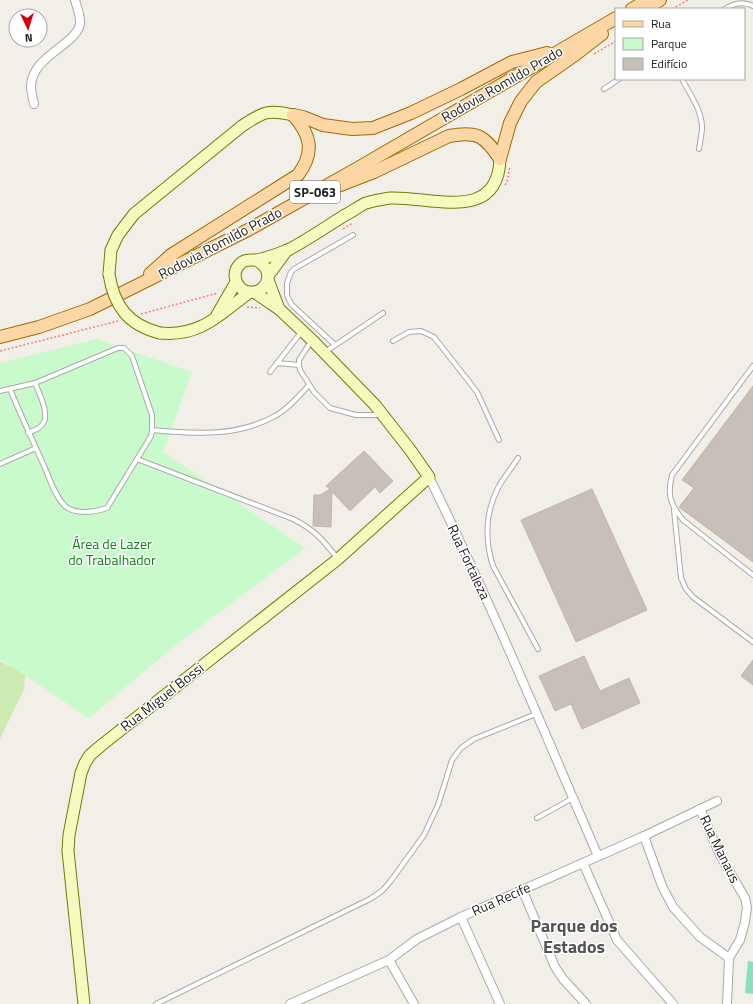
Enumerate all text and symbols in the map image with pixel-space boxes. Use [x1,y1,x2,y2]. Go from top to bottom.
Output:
north arrow [8,8,48,48]
legend [615,8,745,80]
text: Rua [651,14,671,33]
text: N [24,30,33,46]
text: Parque [651,34,687,53]
street label: Rodovia Romildo Prado [437,40,566,127]
text: Edifício [651,54,687,73]
road number: SP-063 [290,181,340,203]
street label: Rodovia Romildo Prado [154,201,285,284]
street label: Rua Fortaleza [443,521,496,603]
park label: Área de Lazer do Trabalhador [68,533,156,570]
street label: Rua Miguel Bossi [115,657,208,736]
street label: Rua Manaus [695,811,746,886]
street label: Rua Recife [468,876,534,921]
district label: Parque dos Estados [530,912,618,960]

